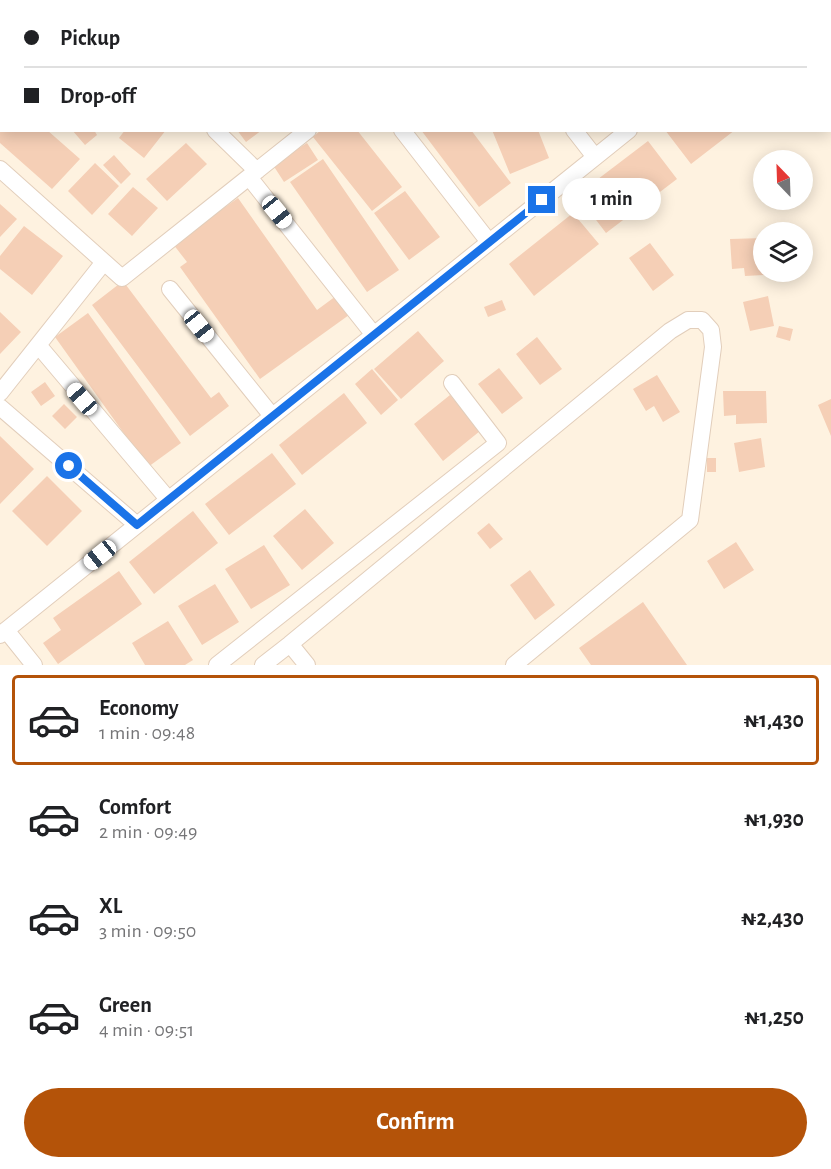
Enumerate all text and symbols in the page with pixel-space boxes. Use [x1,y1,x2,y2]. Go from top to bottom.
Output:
text: Pickup [60,27,120,49]
text: Drop-off [60,85,136,107]
north arrow [753,150,813,210]
map controls [753,150,813,282]
callout: 1 min [563,179,662,221]
route end [528,186,555,213]
text: 1 min [590,189,633,209]
car [259,192,295,232]
button: layers [753,222,813,282]
car [181,306,217,346]
car [63,380,101,418]
route start [55,452,82,479]
car [80,537,120,573]
icon: car [27,693,81,747]
text: Economy [99,697,179,719]
text: ₦1,430 [744,709,804,731]
text: 1 min · 09:48 [99,723,195,743]
icon: car [27,792,81,846]
text: Comfort [99,796,171,818]
text: ₦1,930 [744,808,804,830]
text: 2 min · 09:49 [99,822,197,842]
icon: car [27,891,81,945]
text: XL [99,895,122,917]
text: ₦2,430 [741,907,804,929]
text: 3 min · 09:50 [99,921,196,941]
icon: car [27,990,81,1044]
text: Green [99,994,152,1016]
text: ₦1,250 [744,1006,804,1028]
text: 4 min · 09:51 [99,1020,194,1040]
button: Confirm [24,1088,807,1157]

